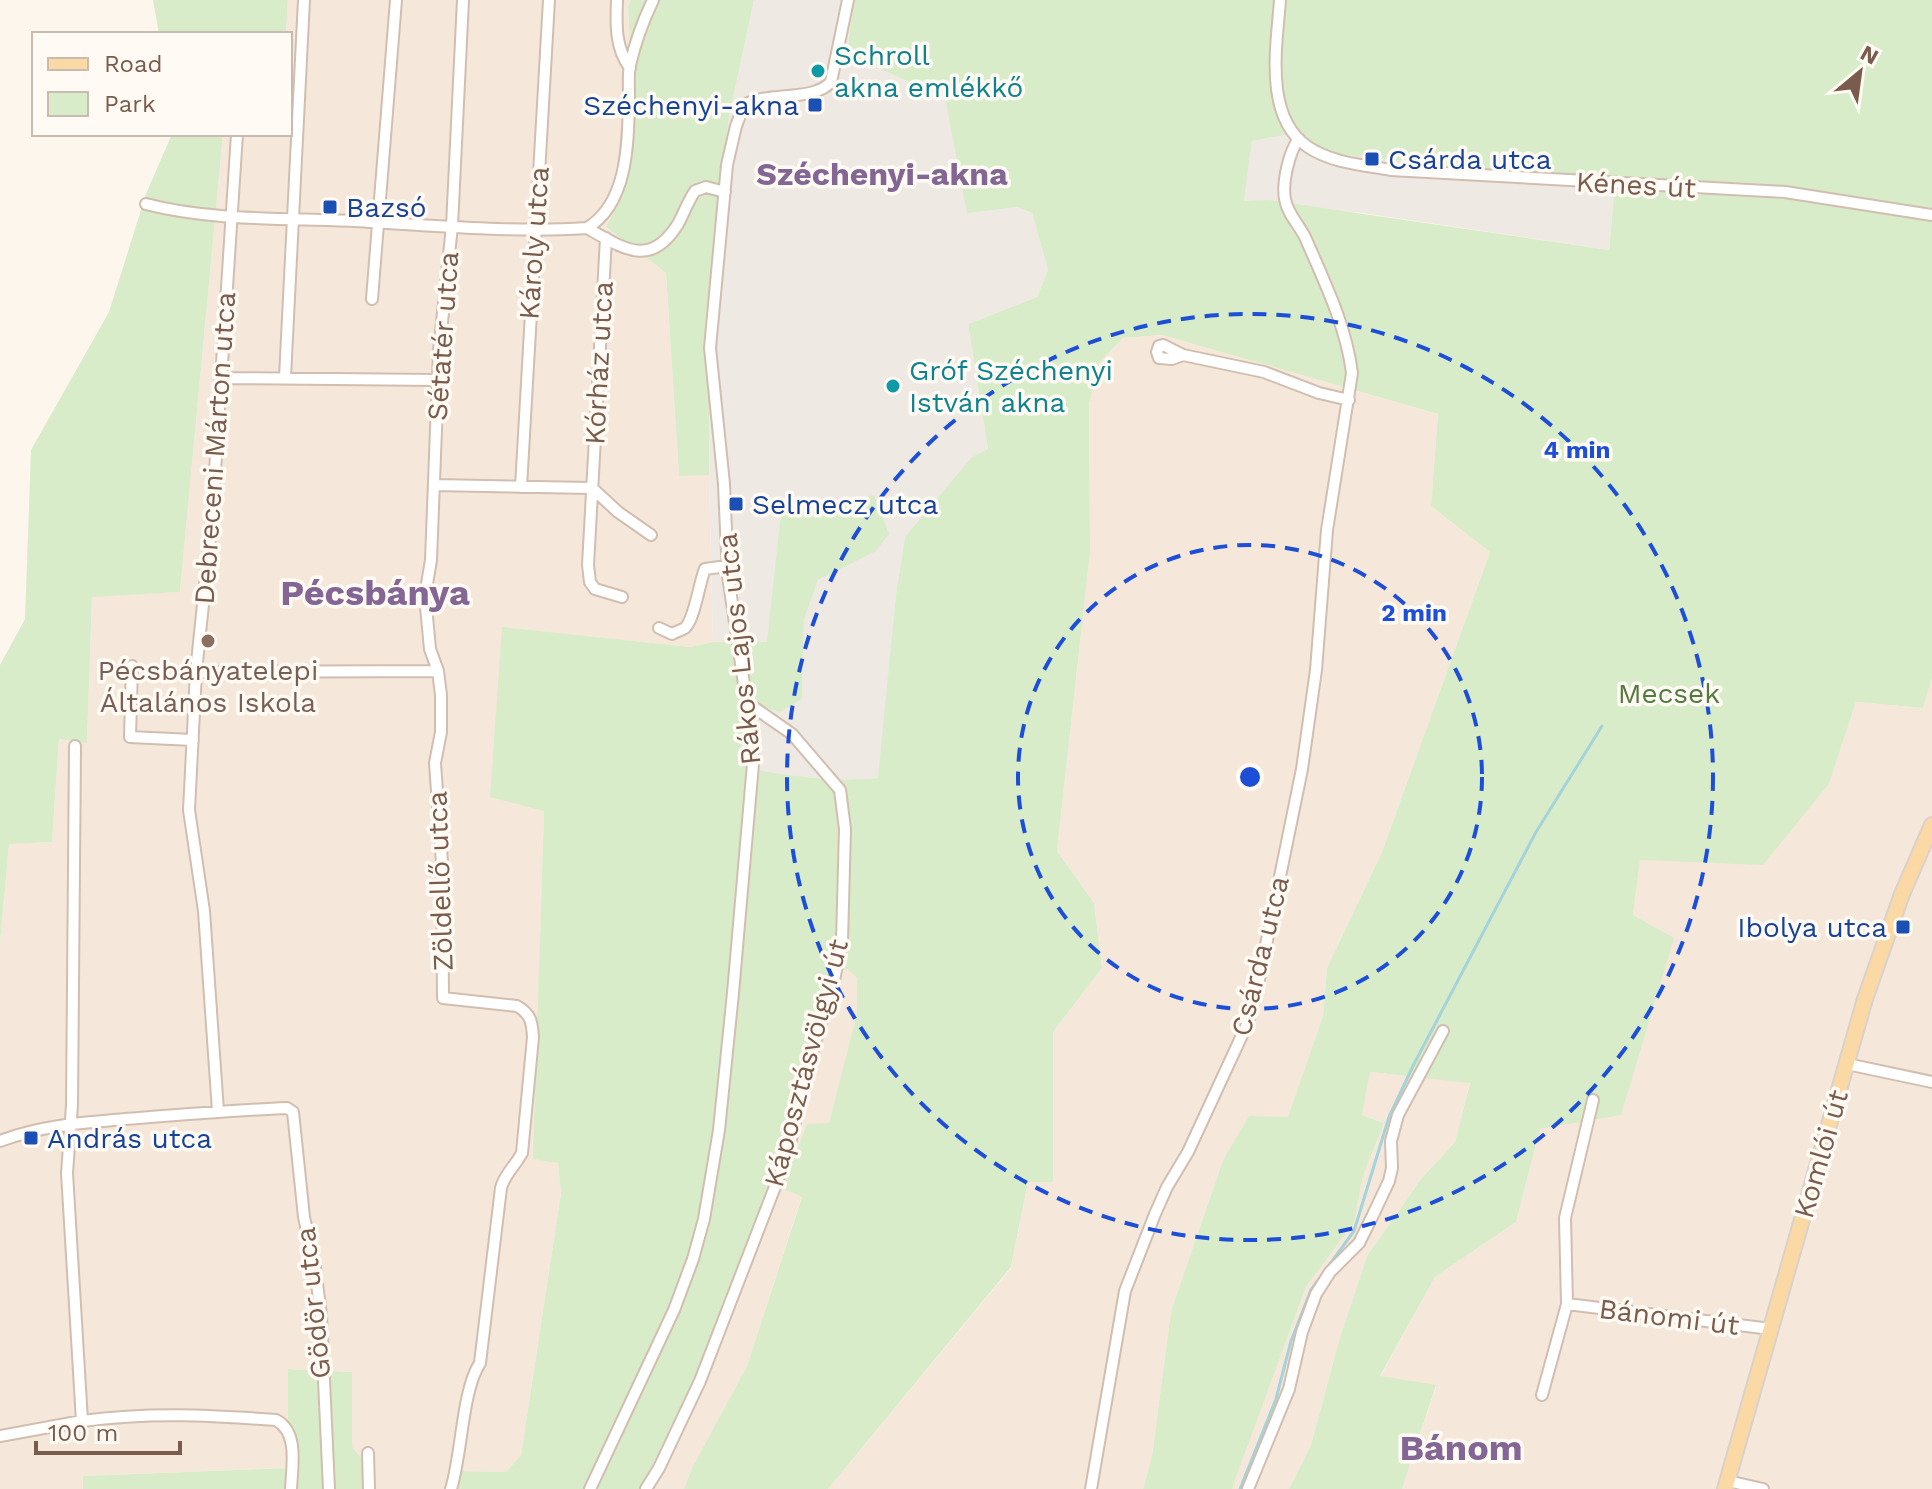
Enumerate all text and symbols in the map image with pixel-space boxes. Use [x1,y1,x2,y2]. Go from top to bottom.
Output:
legend [32,32,292,136]
north arrow [1820,32,1900,112]
place label: Schroll akna emlékkő [834,39,1023,104]
text: N [1856,40,1883,70]
text: Road [104,50,163,78]
marker: Schroll akna emlékkő [809,62,827,80]
place label: Széchenyi-akna [583,89,799,122]
text: Park [104,90,156,118]
marker: Széchenyi-akna [806,96,824,114]
place label: Csárda utca [1388,143,1552,176]
marker: Csárda utca [1363,150,1381,168]
district label: Széchenyi-akna [756,155,1008,193]
street label: Károly utca [512,165,556,321]
street label: Kénes út [1575,165,1697,205]
place label: Bazsó [346,191,427,224]
marker: Bazsó [321,198,339,216]
street label: Sétatér utca [421,250,465,422]
street label: Kórház utca [578,280,620,446]
street label: Debreceni Márton utca [188,290,242,605]
place label: Gróf Széchenyi István akna [909,354,1113,419]
marker: Gróf Széchenyi István akna [884,377,902,395]
text: 4 min [1544,436,1610,464]
place label: Selmecz utca [752,488,938,521]
marker: Selmecz utca [727,495,745,513]
street label: Rákos Lajos utca [710,531,768,766]
district label: Pécsbánya [280,572,470,614]
text: 2 min [1381,599,1447,627]
marker: Pécsbányatelepi Általános Iskola [199,632,217,650]
place label: Pécsbányatelepi Általános Iskola [98,654,318,719]
park label: Mecsek [1618,677,1720,710]
centre of rings [1236,763,1264,791]
street label: Zöldellő utca [420,790,460,972]
street label: Csárda utca [1224,872,1296,1039]
place label: Ibolya utca [1737,911,1887,944]
marker: Ibolya utca [1894,918,1912,936]
street label: Káposztásvölgyi út [757,935,855,1190]
street label: Komlói út [1787,1086,1855,1222]
place label: András utca [47,1122,212,1155]
marker: András utca [22,1129,40,1147]
street label: Gödör utca [289,1225,337,1380]
street label: Bánomi út [1597,1292,1741,1342]
scale bar [36,1405,180,1455]
text: 100 m [48,1419,118,1447]
district label: Bánom [1399,1427,1523,1469]

